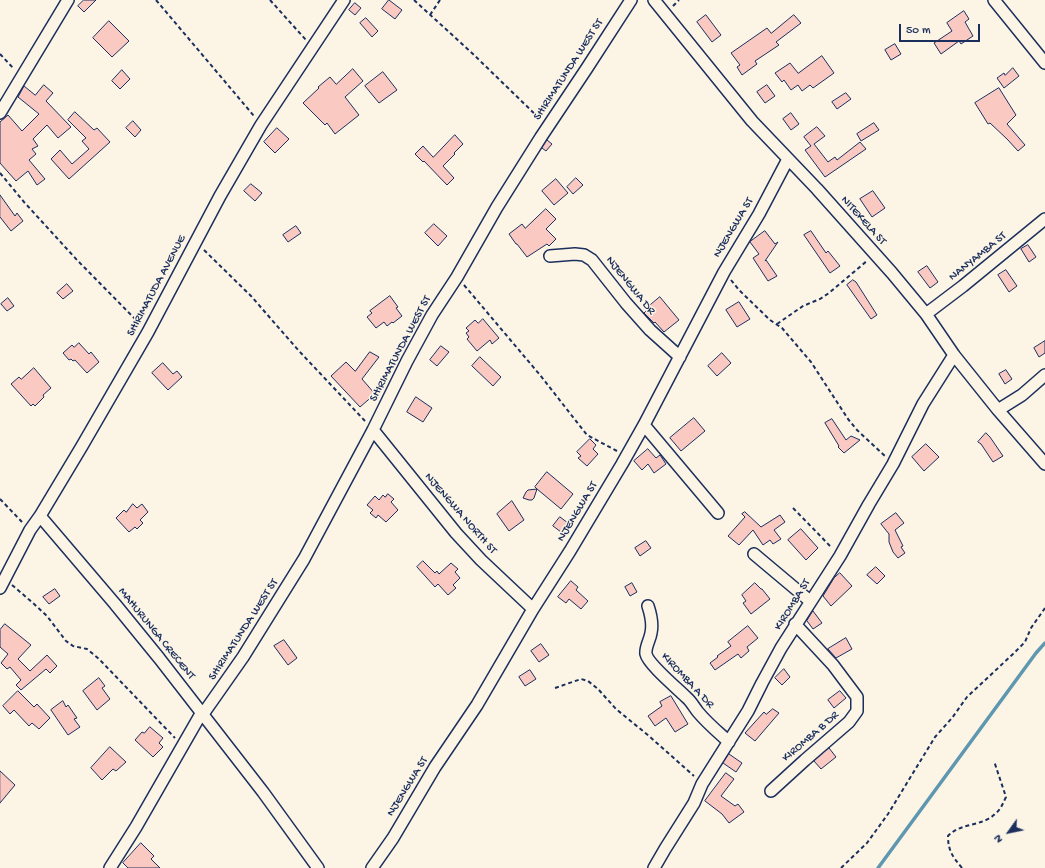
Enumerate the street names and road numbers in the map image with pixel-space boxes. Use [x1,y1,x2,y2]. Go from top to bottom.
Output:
street label: SHIRIMATUNDA WEST ST [531,17,607,123]
street label: NITEKELA ST [837,193,889,249]
street label: NJENGWA ST [710,195,758,261]
street label: NANYAMBA ST [946,229,1010,285]
street label: SHIRIMATUDA AVENUE [124,233,190,339]
street label: NJENGWA DR [602,254,658,318]
street label: SHIRIMATUNDA WEST ST [367,294,435,404]
street label: NJENGWA NORTH ST [421,470,499,558]
street label: NJENGWA ST [554,479,602,545]
street label: SHIRIMATUNDA WEST ST [206,577,282,683]
street label: KIROMBA ST [772,577,814,633]
street label: MAHURUNGA CRECENT [114,585,198,683]
street label: KIROMBA A DR [657,650,717,712]
street label: KIROMBA B DR [780,708,842,766]
street label: NJENGWA ST [384,755,432,819]

